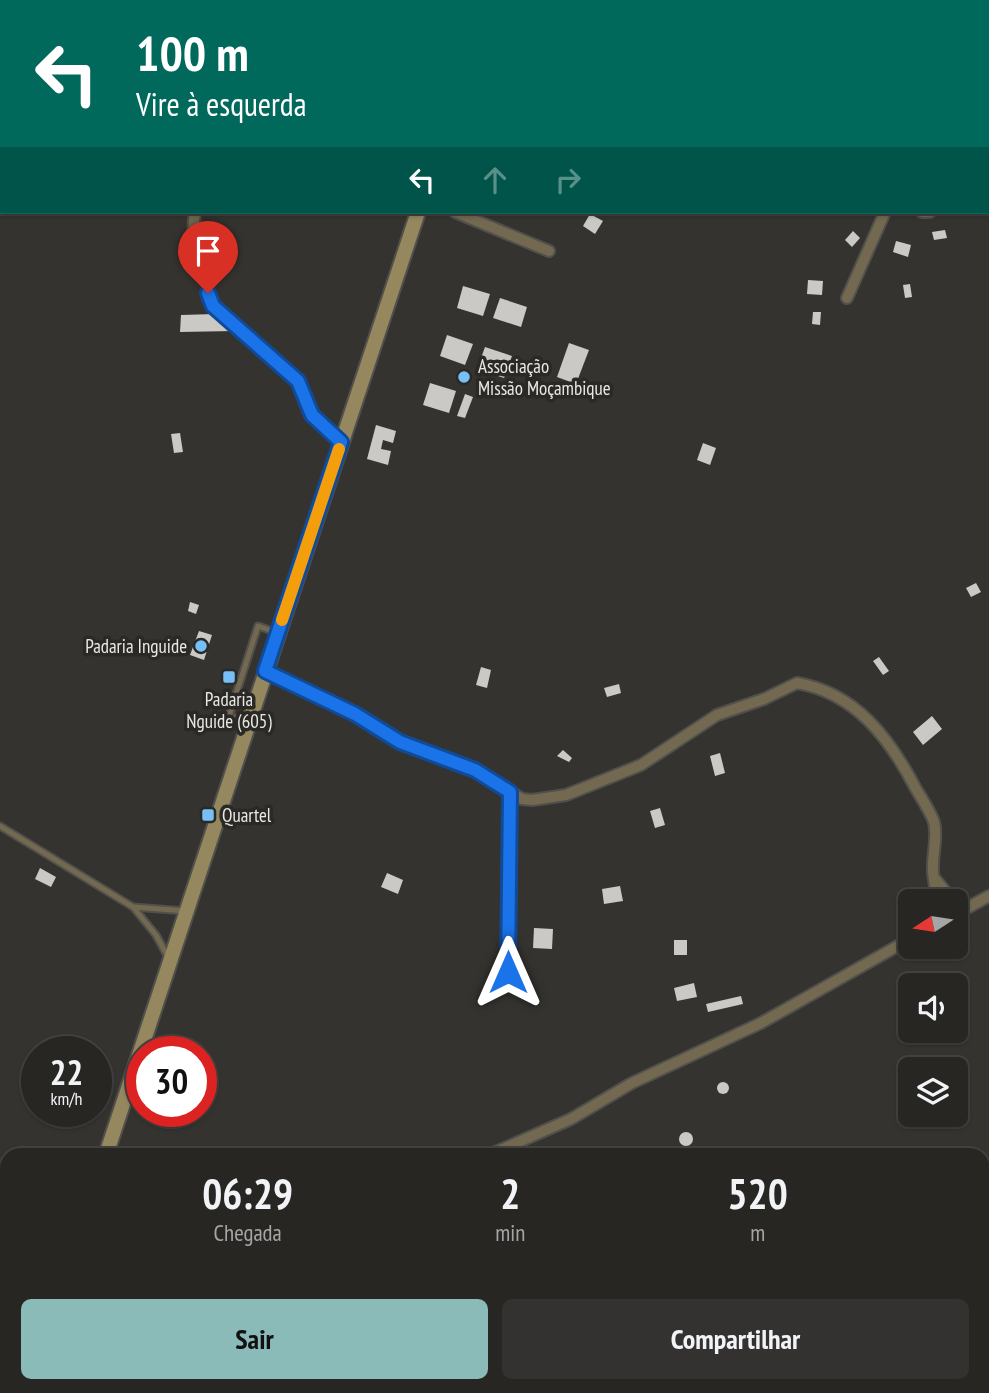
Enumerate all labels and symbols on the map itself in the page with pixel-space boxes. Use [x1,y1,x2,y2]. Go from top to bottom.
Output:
pin [178,221,238,293]
place label: Associação Missão Moçambique [478,354,611,400]
marker: Associação Missão Moçambique [456,369,472,385]
place label: Padaria Inguide [85,634,187,658]
marker: Padaria Inguide [193,638,209,654]
marker: Padaria Nguide (605) [221,669,237,685]
place label: Padaria Nguide (605) [186,687,272,733]
place label: Quartel [222,803,272,827]
marker: Quartel [200,807,216,823]
north arrow [898,889,968,959]
position arrow [471,935,545,1009]
speed limit sign: 30 [126,1036,217,1127]

